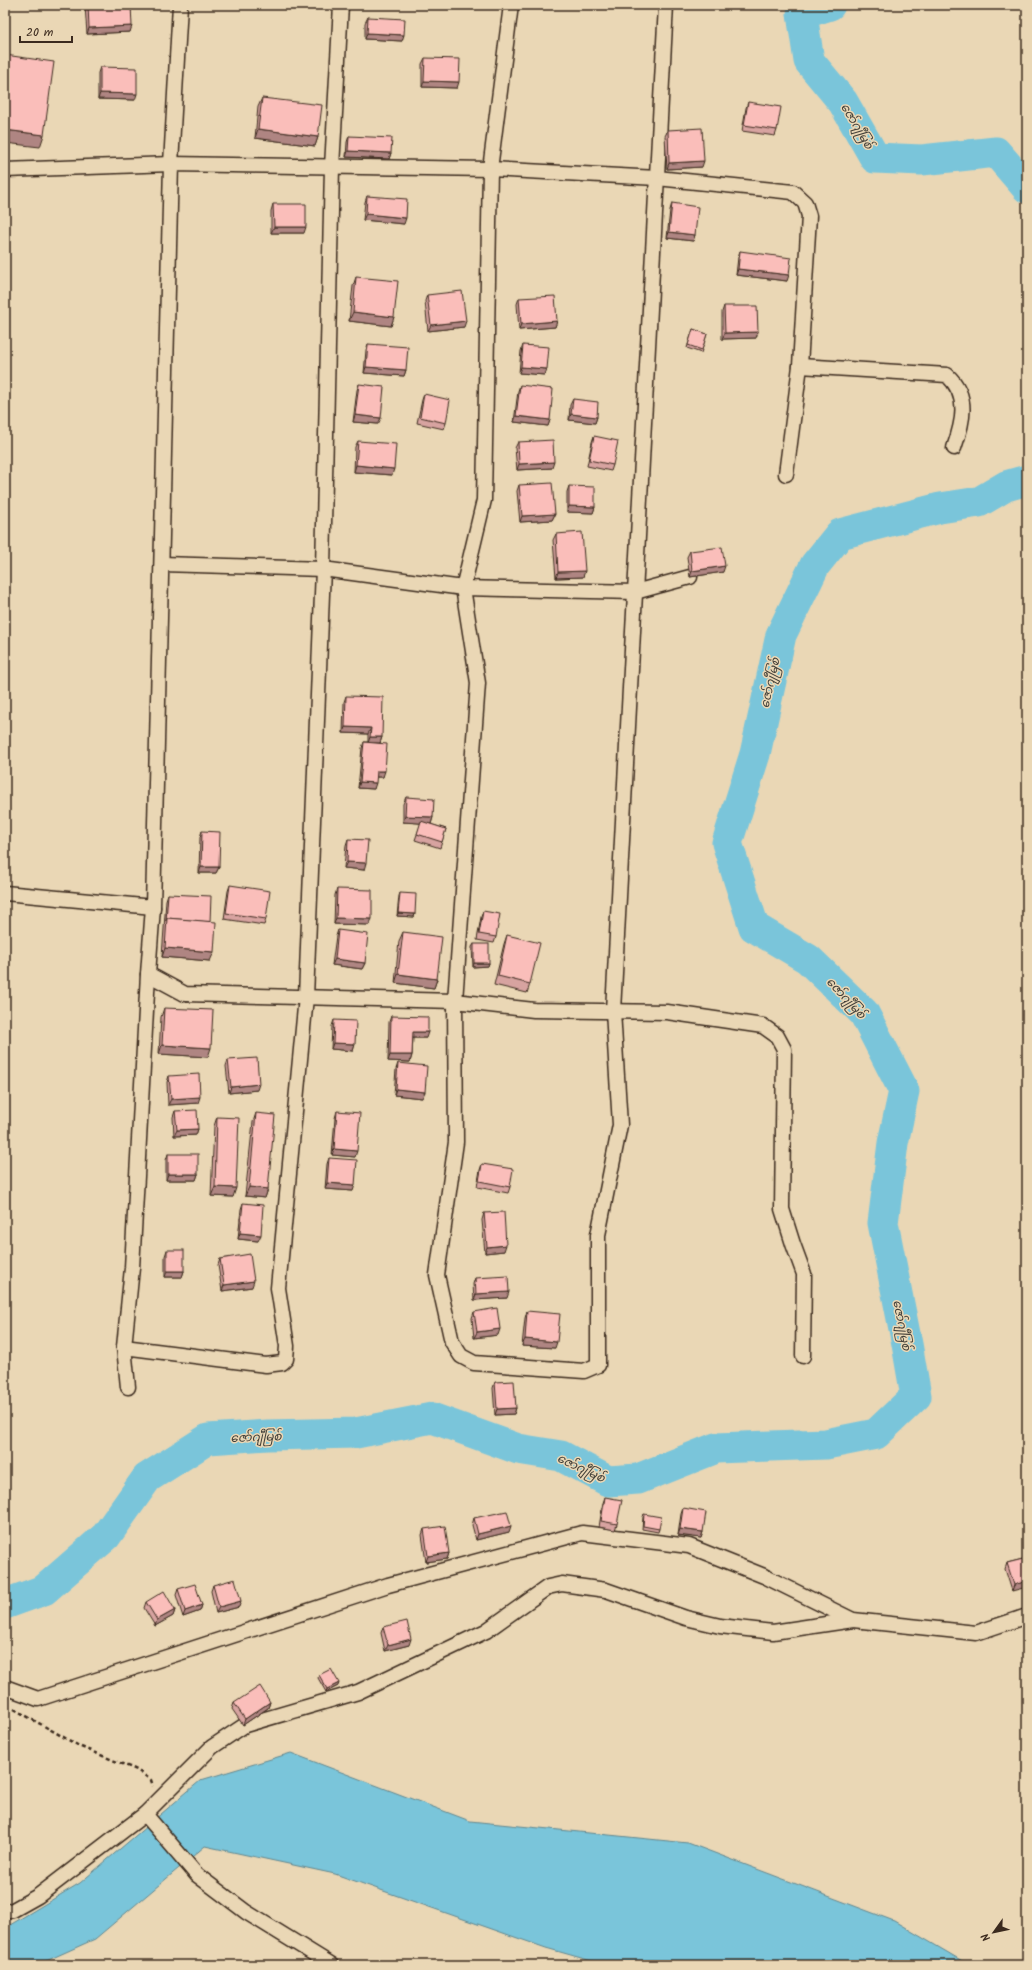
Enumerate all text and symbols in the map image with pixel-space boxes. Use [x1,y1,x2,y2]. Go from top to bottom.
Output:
scale bar [20,18,72,44]
text: 20 m [26,23,54,42]
water label: ဇော်ဂျီမြစ် [835,99,878,154]
water label: ဇော်ဂျီမြစ် [755,655,786,710]
water label: ဇော်ဂျီမြစ် [821,973,871,1024]
water label: ဇော်ဂျီမြစ် [887,1298,916,1353]
water label: ဇော်ဂျီမြစ် [230,1427,283,1448]
water label: ဇော်ဂျီမြစ် [554,1449,609,1488]
north arrow [974,1912,1014,1952]
text: N [977,1929,996,1945]

